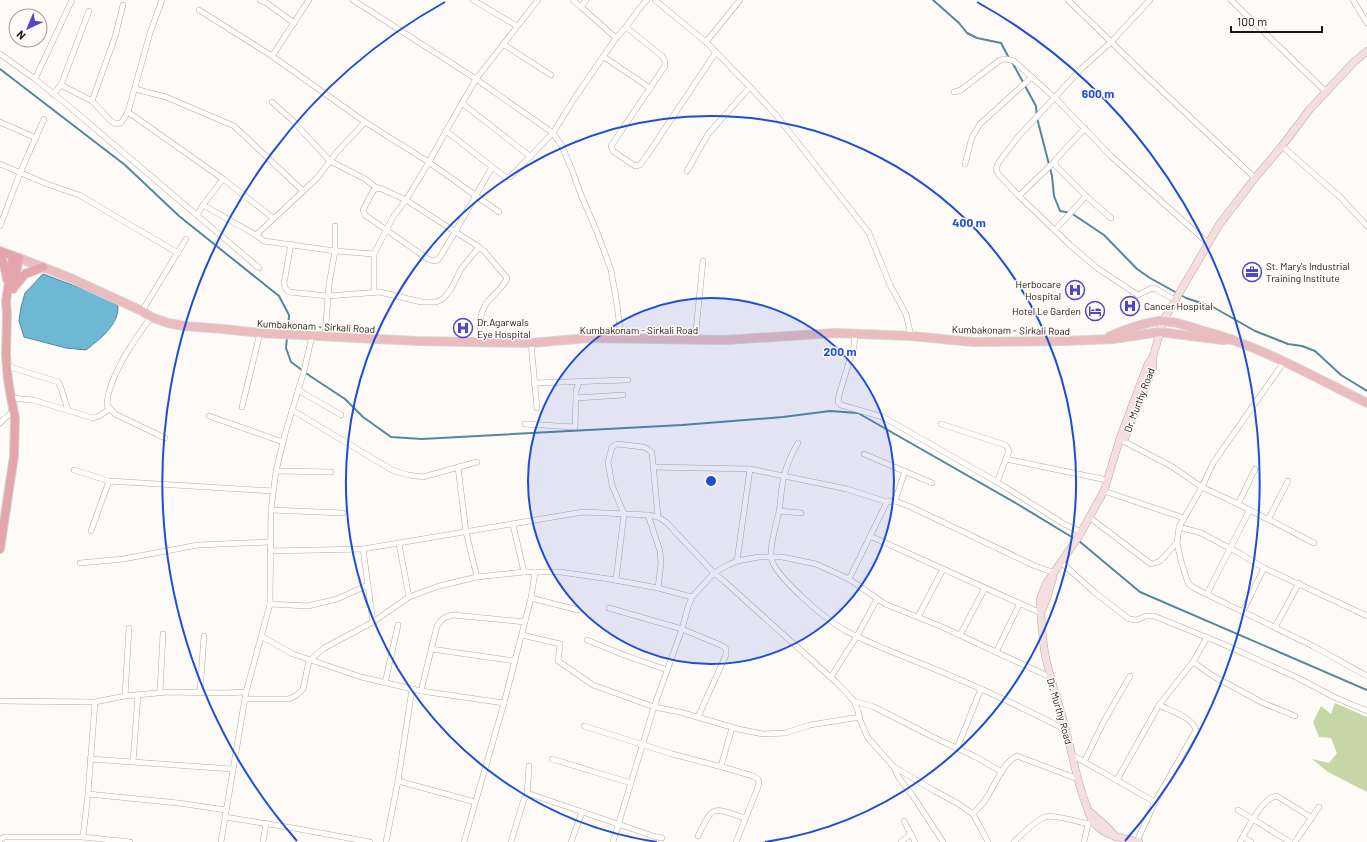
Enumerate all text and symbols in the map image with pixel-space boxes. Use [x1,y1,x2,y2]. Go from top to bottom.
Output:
north arrow [8,8,48,48]
scale bar [1231,8,1322,34]
text: 100 m [1237,14,1267,28]
text: N [14,28,28,43]
text: 600 m [1082,86,1114,100]
text: 400 m [952,215,986,229]
place label: St. Mary's Industrial Training Institute [1266,260,1350,284]
office icon: St. Mary's Industrial Training Institute [1241,261,1263,283]
place label: Herbocare Hospital [1015,278,1061,302]
hospital icon: Herbocare Hospital [1064,279,1086,301]
hospital icon: Cancer Hospital [1119,295,1141,317]
hotel icon: Hotel Le Garden [1084,300,1106,322]
place label: Cancer Hospital [1144,300,1213,312]
place label: Hotel Le Garden [1012,305,1081,317]
place label: Dr.Agarwals Eye Hospital [477,316,531,340]
street label: Kumbakonam - Sirkali Road [257,317,375,335]
hospital icon: Dr.Agarwals Eye Hospital [452,317,474,339]
street label: Kumbakonam - Sirkali Road [952,323,1070,337]
street label: Kumbakonam - Sirkali Road [580,324,698,336]
text: 200 m [824,344,856,358]
street label: Dr. Murthy Road [1121,366,1157,434]
centre of rings [704,474,718,488]
street label: Dr. Murthy Road [1045,677,1075,745]

